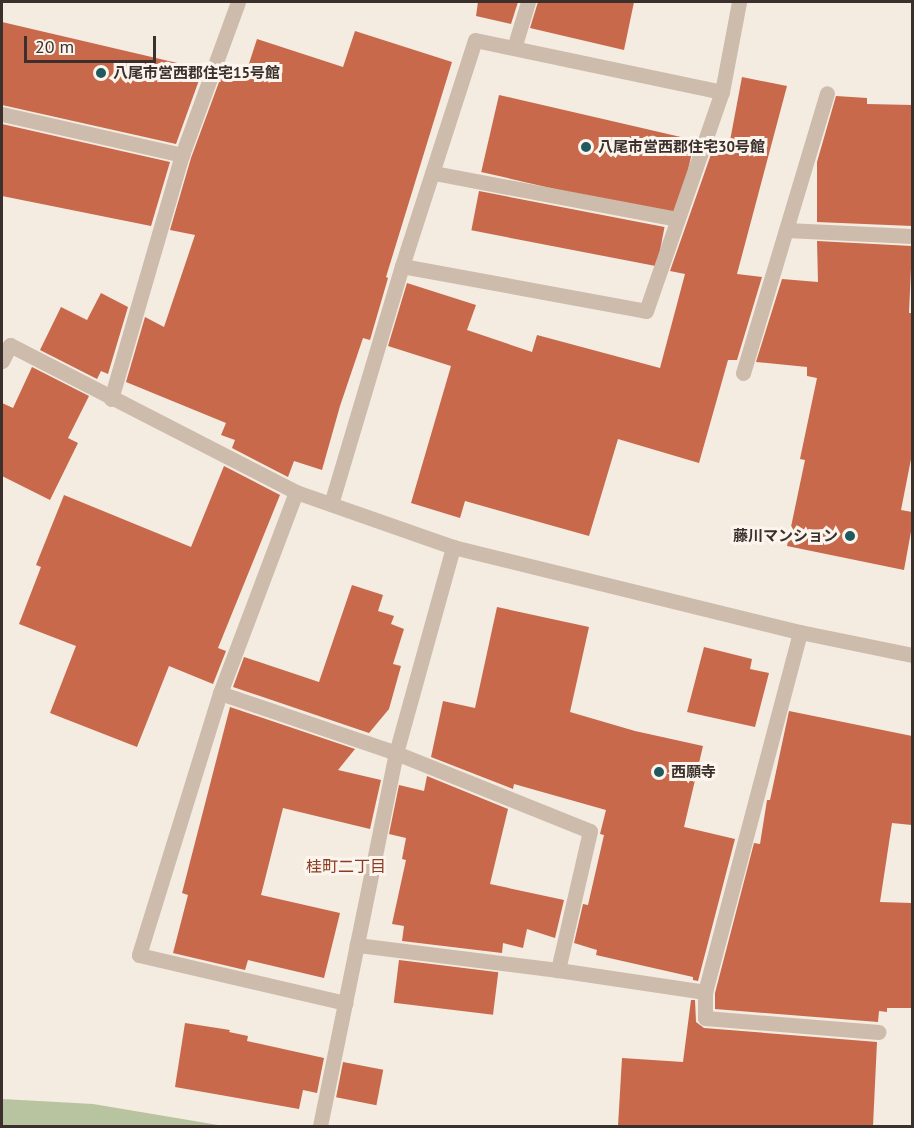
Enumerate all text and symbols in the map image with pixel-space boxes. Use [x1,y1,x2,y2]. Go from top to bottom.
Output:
scale bar [27,24,159,62]
text: 20 m [35,35,74,58]
place label: 八尾市営西郡住宅15号館 [113,64,280,82]
marker: 八尾市営西郡住宅15号館 [94,66,108,80]
place label: 八尾市営西郡住宅30号館 [598,138,765,156]
marker: 八尾市営西郡住宅30号館 [579,140,593,154]
place label: 藤川マンション [733,527,838,545]
marker: 藤川マンション [843,529,857,543]
place label: 西願寺 [671,763,716,781]
marker: 西願寺 [652,765,666,779]
district label: 桂町二丁目 [306,856,386,876]

